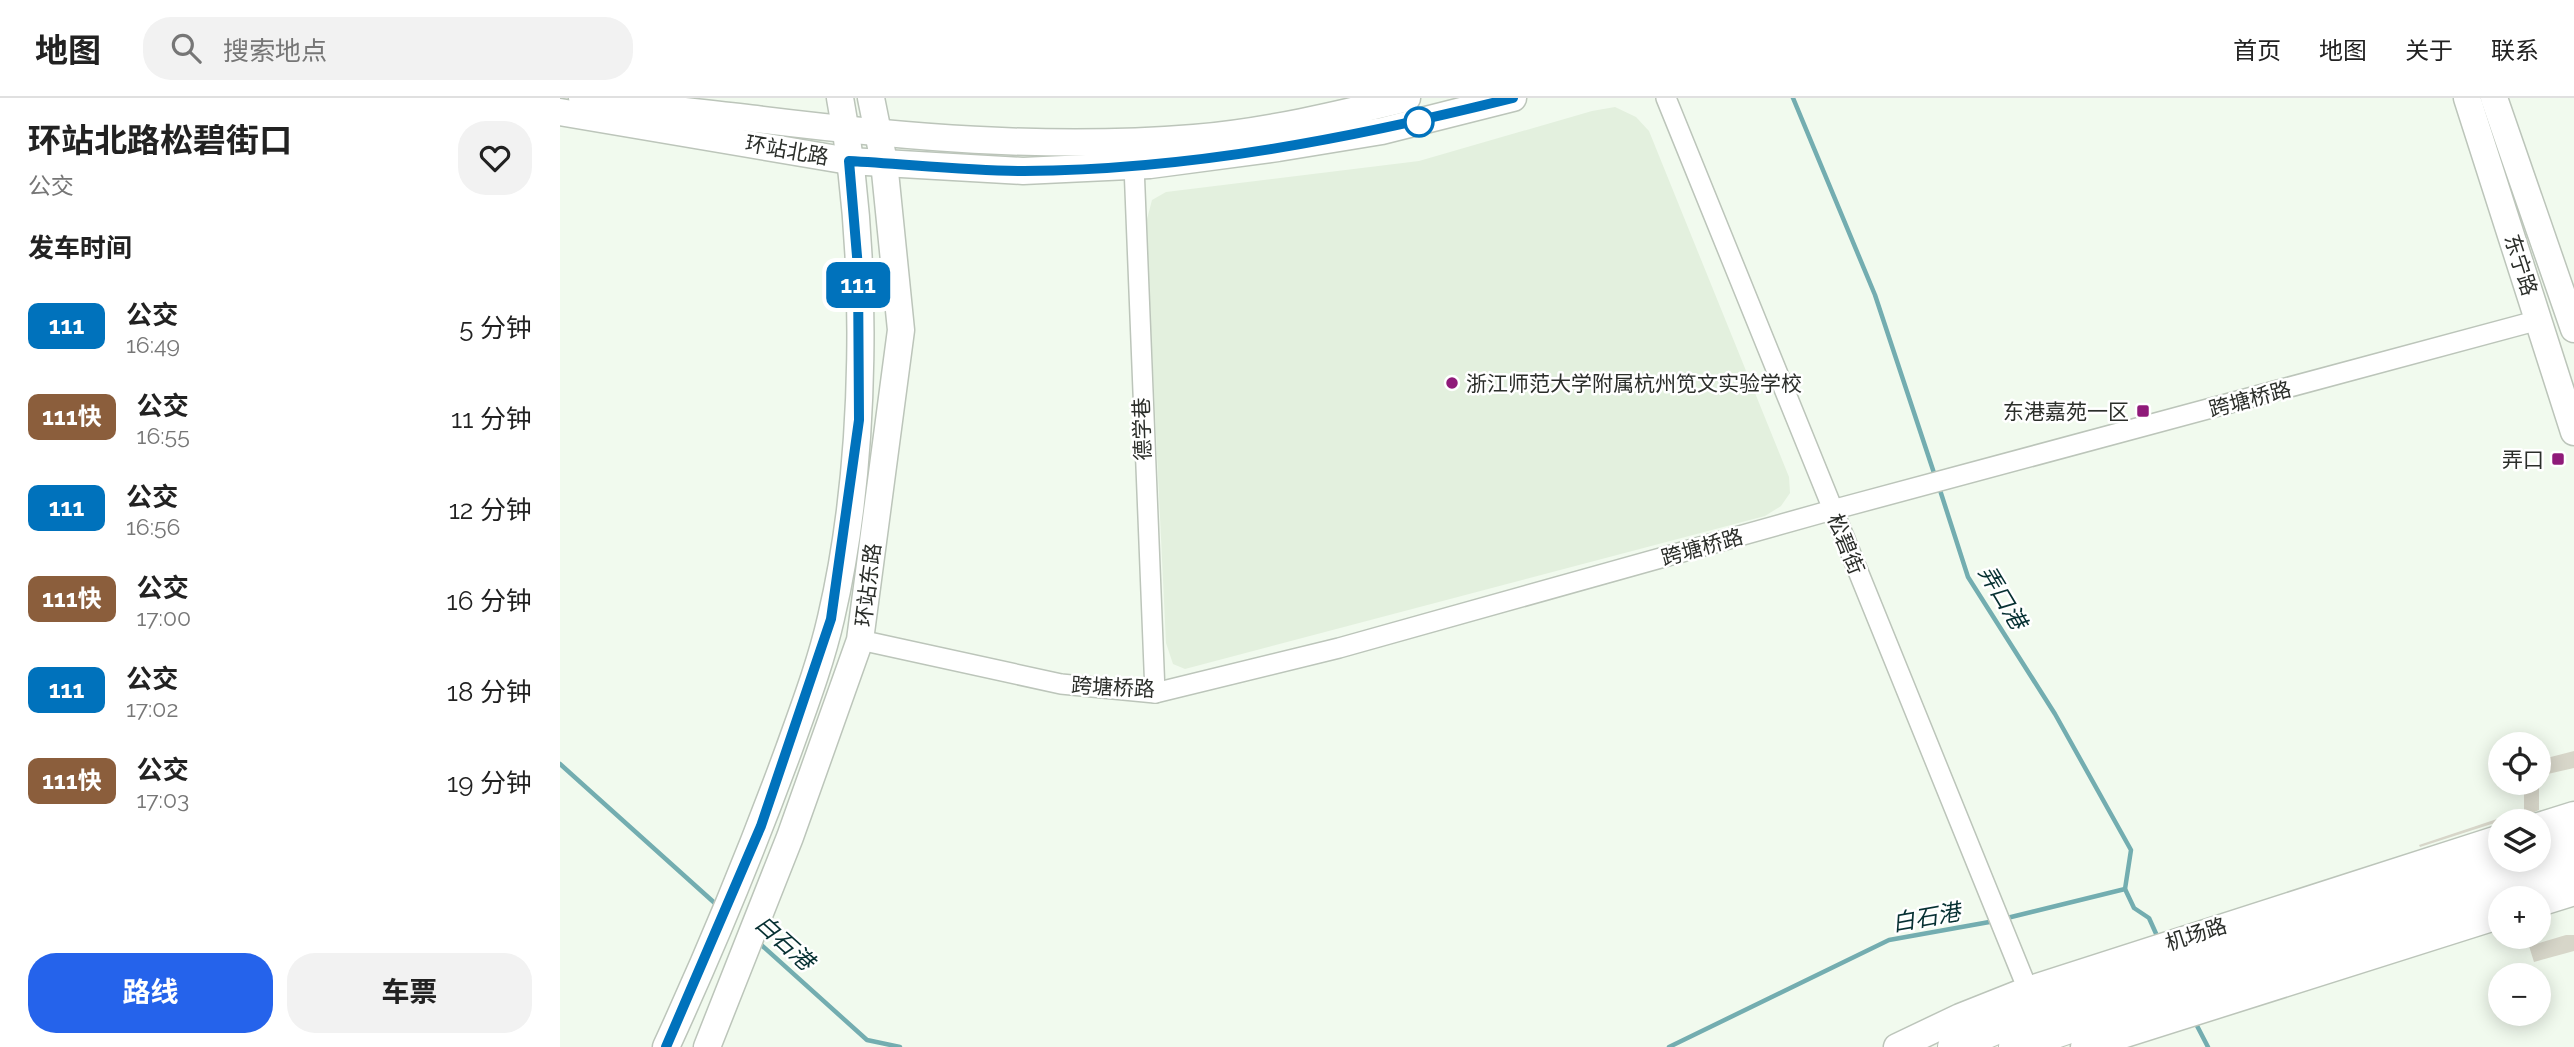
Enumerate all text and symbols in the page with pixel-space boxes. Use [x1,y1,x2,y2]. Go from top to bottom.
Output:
search box [143,17,633,80]
icon: search [167,29,205,67]
text: 地图 [35,31,101,70]
text: 搜索地点 [223,36,327,66]
text: 首页 [2233,36,2281,65]
text: 地图 [2319,36,2367,65]
text: 关于 [2405,36,2453,65]
text: 联系 [2491,36,2539,65]
unlabelled marker [1404,107,1434,137]
text: 环站北路松碧街口 [28,121,292,160]
button: heart [458,121,532,195]
street label: 环站北路 [743,130,831,170]
text: 公交 [28,172,74,199]
street label: 东宁路 [2499,231,2543,299]
text: 发车时间 [28,233,132,263]
line badge: 111 [818,262,898,308]
text: 111 [840,270,876,299]
text: 公交 [126,300,178,330]
text: 111 [49,311,84,340]
text: 5 分钟 [459,313,532,343]
text: 16:49 [126,331,180,358]
place label: 浙江师范大学附属杭州笕文实验学校 [1466,371,1802,396]
marker: 浙江师范大学附属杭州笕文实验学校 [1444,375,1460,391]
street label: 跨塘桥路 [2206,376,2294,422]
text: 公交 [137,391,189,421]
street label: 德学巷 [1128,397,1156,461]
place label: 东港嘉苑一区 [2003,399,2129,424]
text: 111快 [42,402,102,431]
marker: 东港嘉苑一区 [2135,403,2151,419]
text: 11 分钟 [451,404,532,434]
text: 16:55 [137,422,190,449]
place label: 弄口 [2502,447,2544,472]
marker: 弄口 [2550,451,2566,467]
text: 公交 [126,482,178,512]
text: 111 [49,493,84,522]
text: 12 分钟 [449,495,532,525]
street label: 松碧街 [1823,510,1869,578]
text: 16:56 [126,513,180,540]
street label: 跨塘桥路 [1658,523,1746,571]
street label: 环站东路 [850,542,886,628]
water label: 弄口港 [1974,560,2034,636]
text: 公交 [137,573,189,603]
text: 111快 [42,584,102,613]
text: 16 分钟 [447,586,532,616]
text: 17:00 [137,604,191,631]
text: 公交 [126,664,178,694]
street label: 跨塘桥路 [1070,672,1156,702]
text: 111 [49,675,84,704]
text: 18 分钟 [447,677,532,707]
text: 17:02 [126,695,178,722]
map controls [2488,732,2551,1026]
button: locate [2488,732,2551,795]
text: 公交 [137,755,189,785]
text: 111快 [42,766,102,795]
text: 19 分钟 [447,768,532,798]
text: 17:03 [137,786,189,813]
button: layers [2488,809,2551,872]
button: + [2488,886,2551,949]
water label: 白石港 [1890,897,1965,936]
water label: 白石港 [750,909,822,977]
street label: 机场路 [2162,912,2230,956]
button: 路线 [28,953,273,1033]
button: 车票 [287,953,532,1033]
button: − [2488,963,2551,1026]

